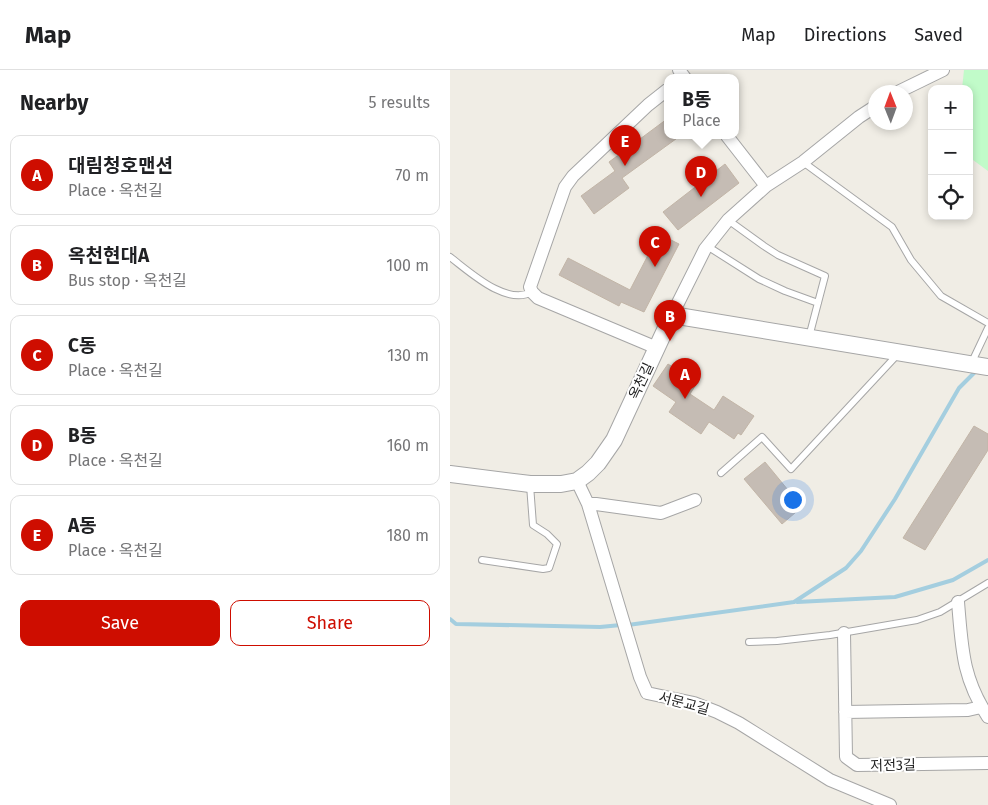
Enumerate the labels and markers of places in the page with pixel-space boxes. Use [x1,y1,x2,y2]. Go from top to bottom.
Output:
pin: E [609,125,641,166]
pin: D [685,156,717,197]
pin: C [639,226,671,267]
pin: B [654,300,686,341]
pin: A [669,358,701,399]

